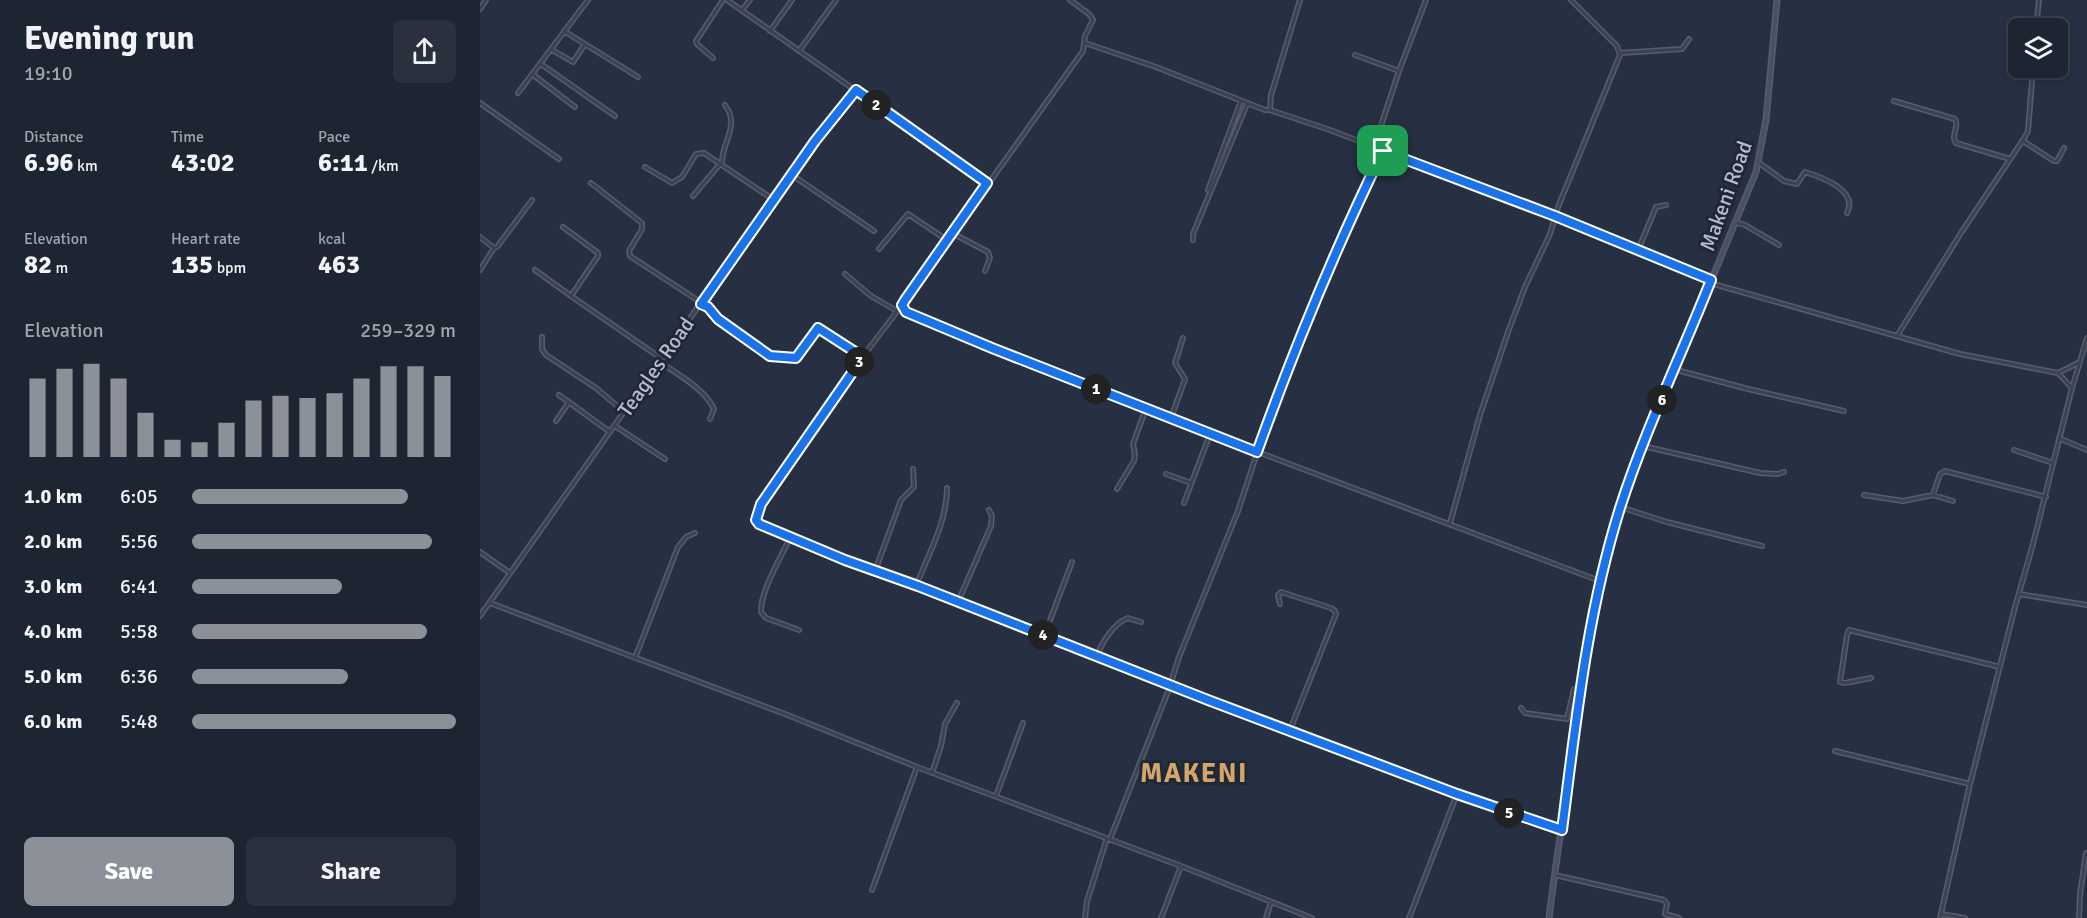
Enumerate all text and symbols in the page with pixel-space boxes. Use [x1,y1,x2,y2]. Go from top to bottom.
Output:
text: Evening run [24,18,194,59]
map controls [2008,18,2068,78]
button: layers [2008,18,2068,78]
button: share [393,20,456,83]
text: 19:10 [24,61,73,86]
pin: 2 [861,90,891,120]
text: 2 [872,95,880,115]
pin [1357,125,1408,176]
text: Distance [24,127,84,147]
text: Time [171,127,204,147]
text: Pace [318,127,350,147]
icon: arrive [1366,134,1399,167]
street label: Makeni Road [1694,138,1758,254]
text: 6.96 [24,147,74,179]
text: 43:02 [171,147,235,179]
text: 6:11 [318,147,368,179]
text: km [74,156,98,176]
text: /km [368,156,399,176]
text: Elevation [24,229,88,249]
text: Heart rate [171,229,240,249]
text: kcal [318,229,346,249]
text: 82 [24,249,52,281]
text: 135 [171,249,213,281]
text: 463 [318,249,360,281]
text: m [52,258,68,278]
text: bpm [213,258,246,278]
street label: Teagles Road [612,312,700,422]
text: Elevation [24,318,104,343]
text: 259–329 m [360,318,456,343]
pin: 3 [844,347,874,377]
text: 3 [855,352,863,372]
pin: 1 [1081,374,1111,404]
text: 1 [1092,379,1100,399]
pin: 6 [1647,385,1677,415]
text: 6 [1658,390,1666,410]
text: 1.0 km [24,484,82,509]
text: 6:05 [120,484,158,509]
text: 2.0 km [24,529,82,554]
text: 5:56 [120,529,158,554]
text: 3.0 km [24,574,82,599]
text: 6:41 [120,574,158,599]
text: 4.0 km [24,619,82,644]
text: 5:58 [120,619,158,644]
pin: 4 [1028,620,1058,650]
text: 4 [1039,625,1047,645]
text: 5.0 km [24,664,82,689]
text: 6:36 [120,664,158,689]
text: 6.0 km [24,709,82,734]
text: 5:48 [120,709,158,734]
district label: MAKENI [1140,757,1248,790]
pin: 5 [1494,798,1524,828]
text: 5 [1505,803,1513,823]
button: Save [24,837,234,906]
button: Share [246,837,456,906]

